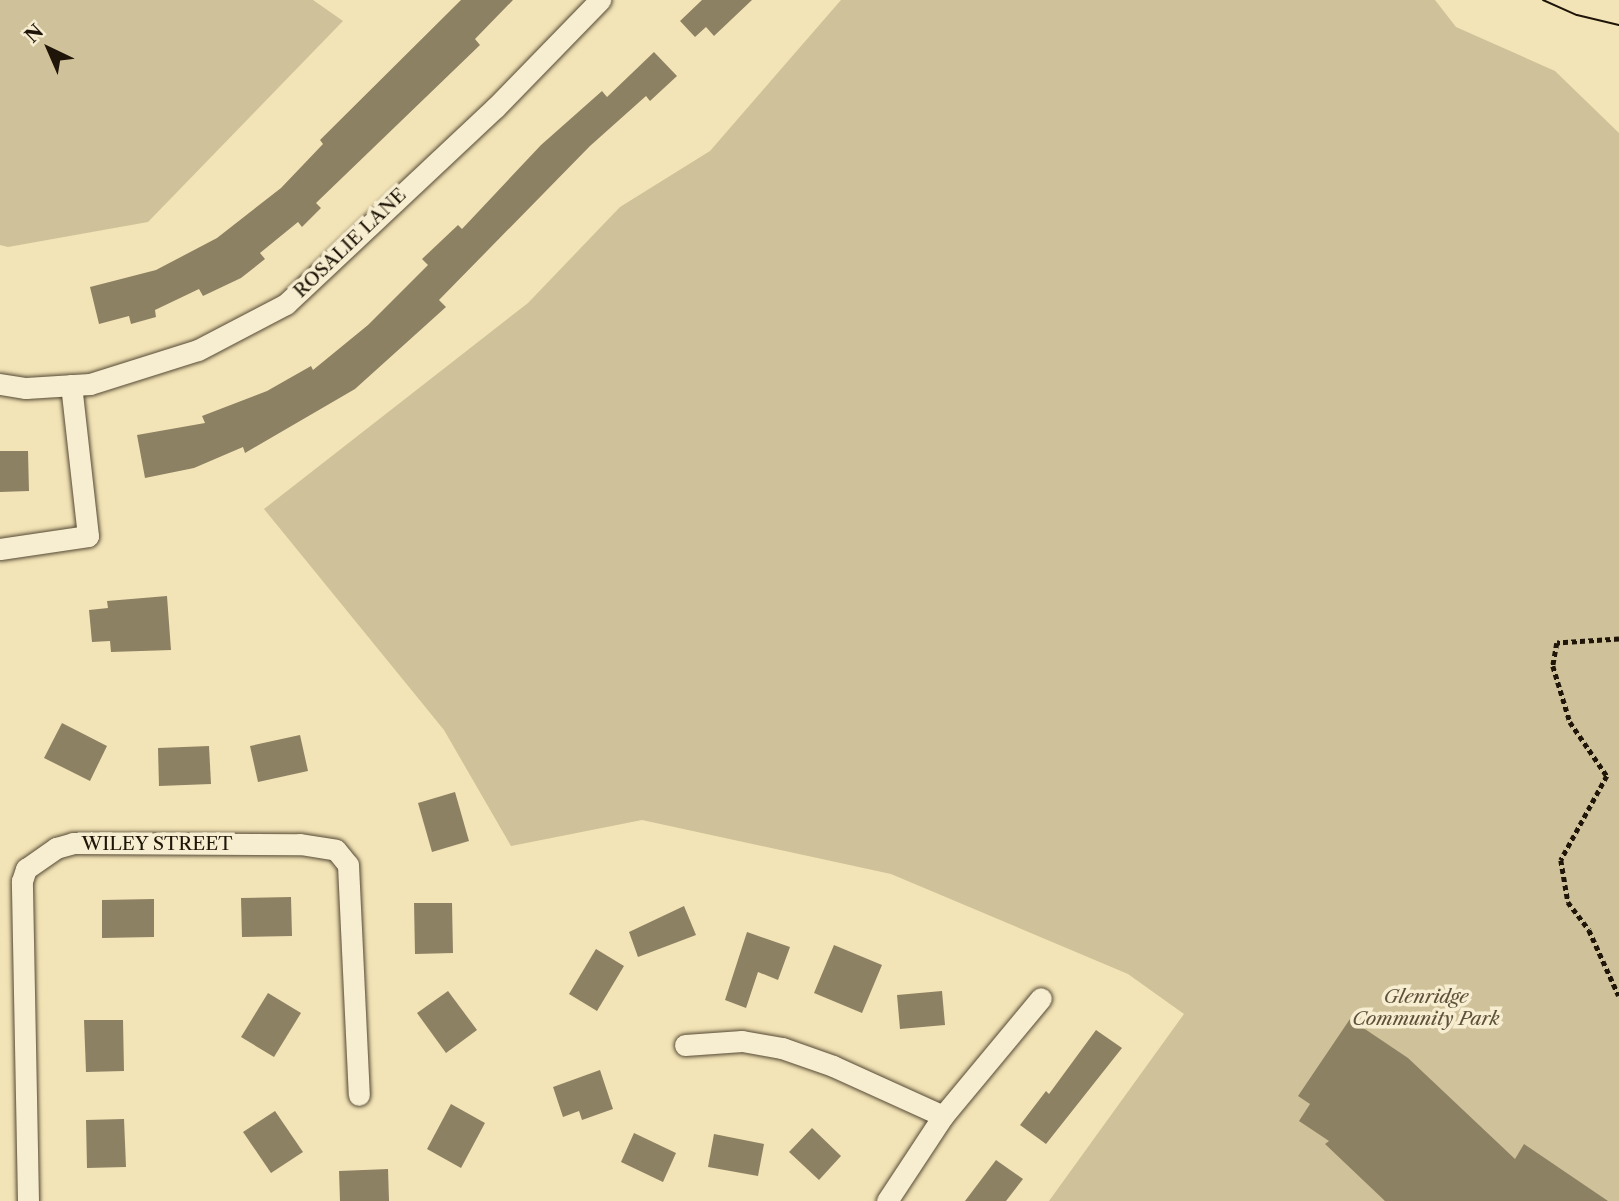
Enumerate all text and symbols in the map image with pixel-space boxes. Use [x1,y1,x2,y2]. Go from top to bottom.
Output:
north arrow [14,14,84,84]
text: N [20,20,48,48]
street label: ROSALIE LANE [289,184,411,302]
street label: WILEY STREET [81,833,233,855]
park label: Glenridge Community Park [1352,986,1500,1030]

